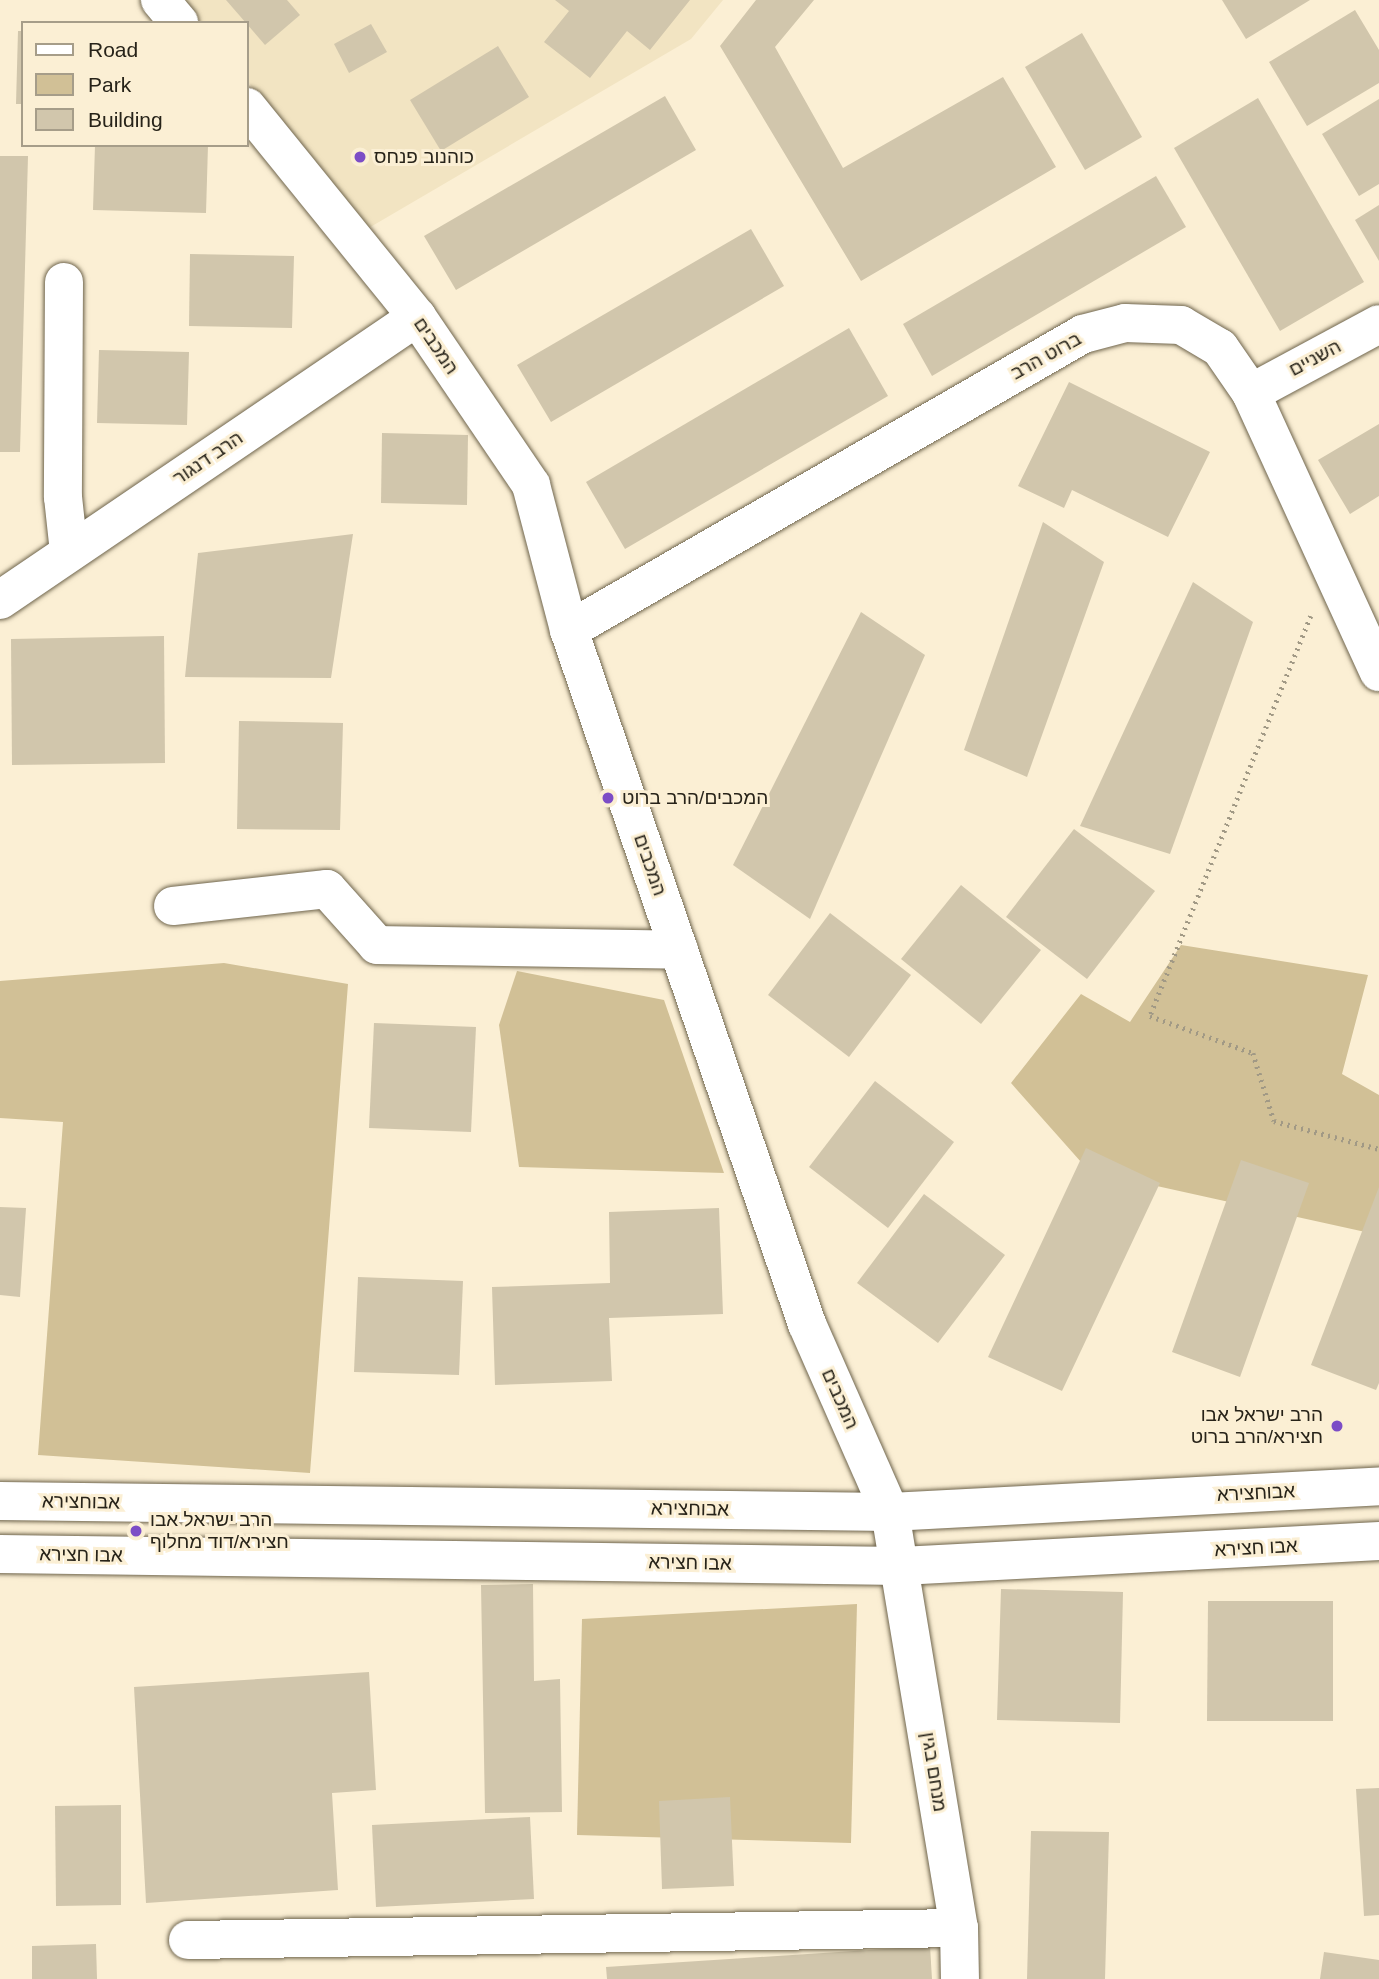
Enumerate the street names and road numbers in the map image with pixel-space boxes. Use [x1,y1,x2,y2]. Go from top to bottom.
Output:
street label: המכבים [409,313,463,379]
street label: ברוט הרב [1007,327,1085,385]
street label: השניים [1285,335,1345,381]
street label: הרב דנגור [169,426,247,490]
street label: המכבים [629,831,671,899]
street label: המכבים [817,1365,863,1433]
street label: אבוחצירא [1216,1480,1296,1506]
street label: אבוחצירא [42,1490,120,1514]
street label: אבוחצירא [651,1497,729,1521]
street label: אבו חצירא [1214,1534,1298,1562]
street label: אבו חצירא [39,1543,123,1567]
street label: אבו חצירא [648,1551,732,1575]
street label: מנחם בגין [916,1731,952,1813]

